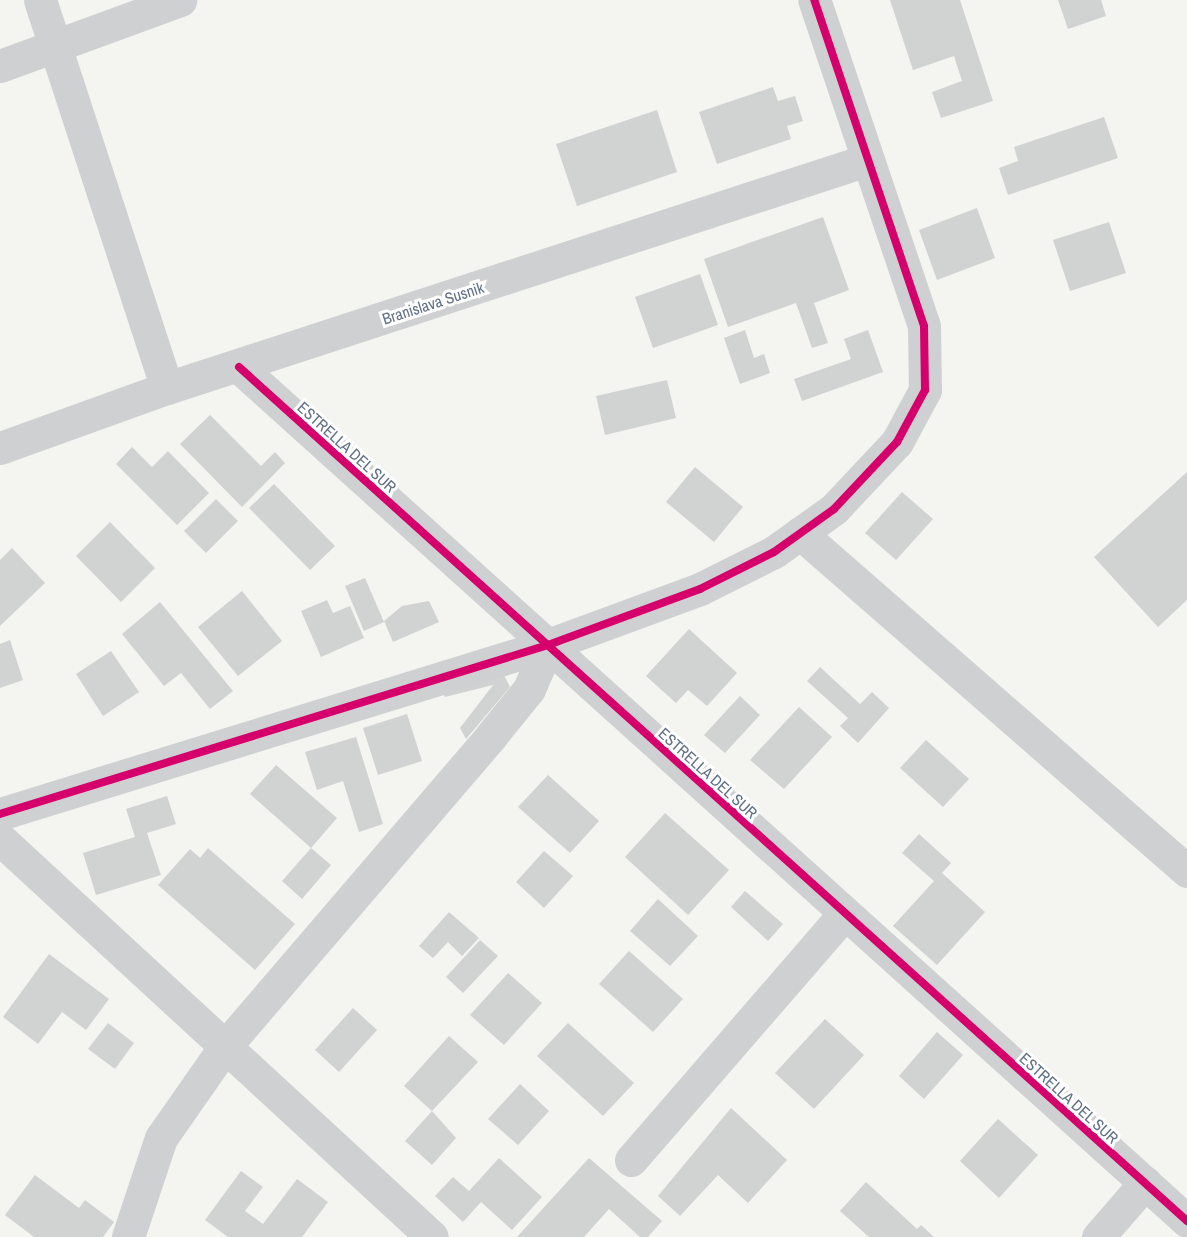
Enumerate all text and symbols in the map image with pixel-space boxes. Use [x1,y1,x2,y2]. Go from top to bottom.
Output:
street label: Branislava Susnik [380,278,486,328]
street label: ESTRELLA DEL SUR [293,397,401,497]
street label: ESTRELLA DEL SUR [654,723,762,823]
street label: ESTRELLA DEL SUR [1015,1048,1123,1148]

